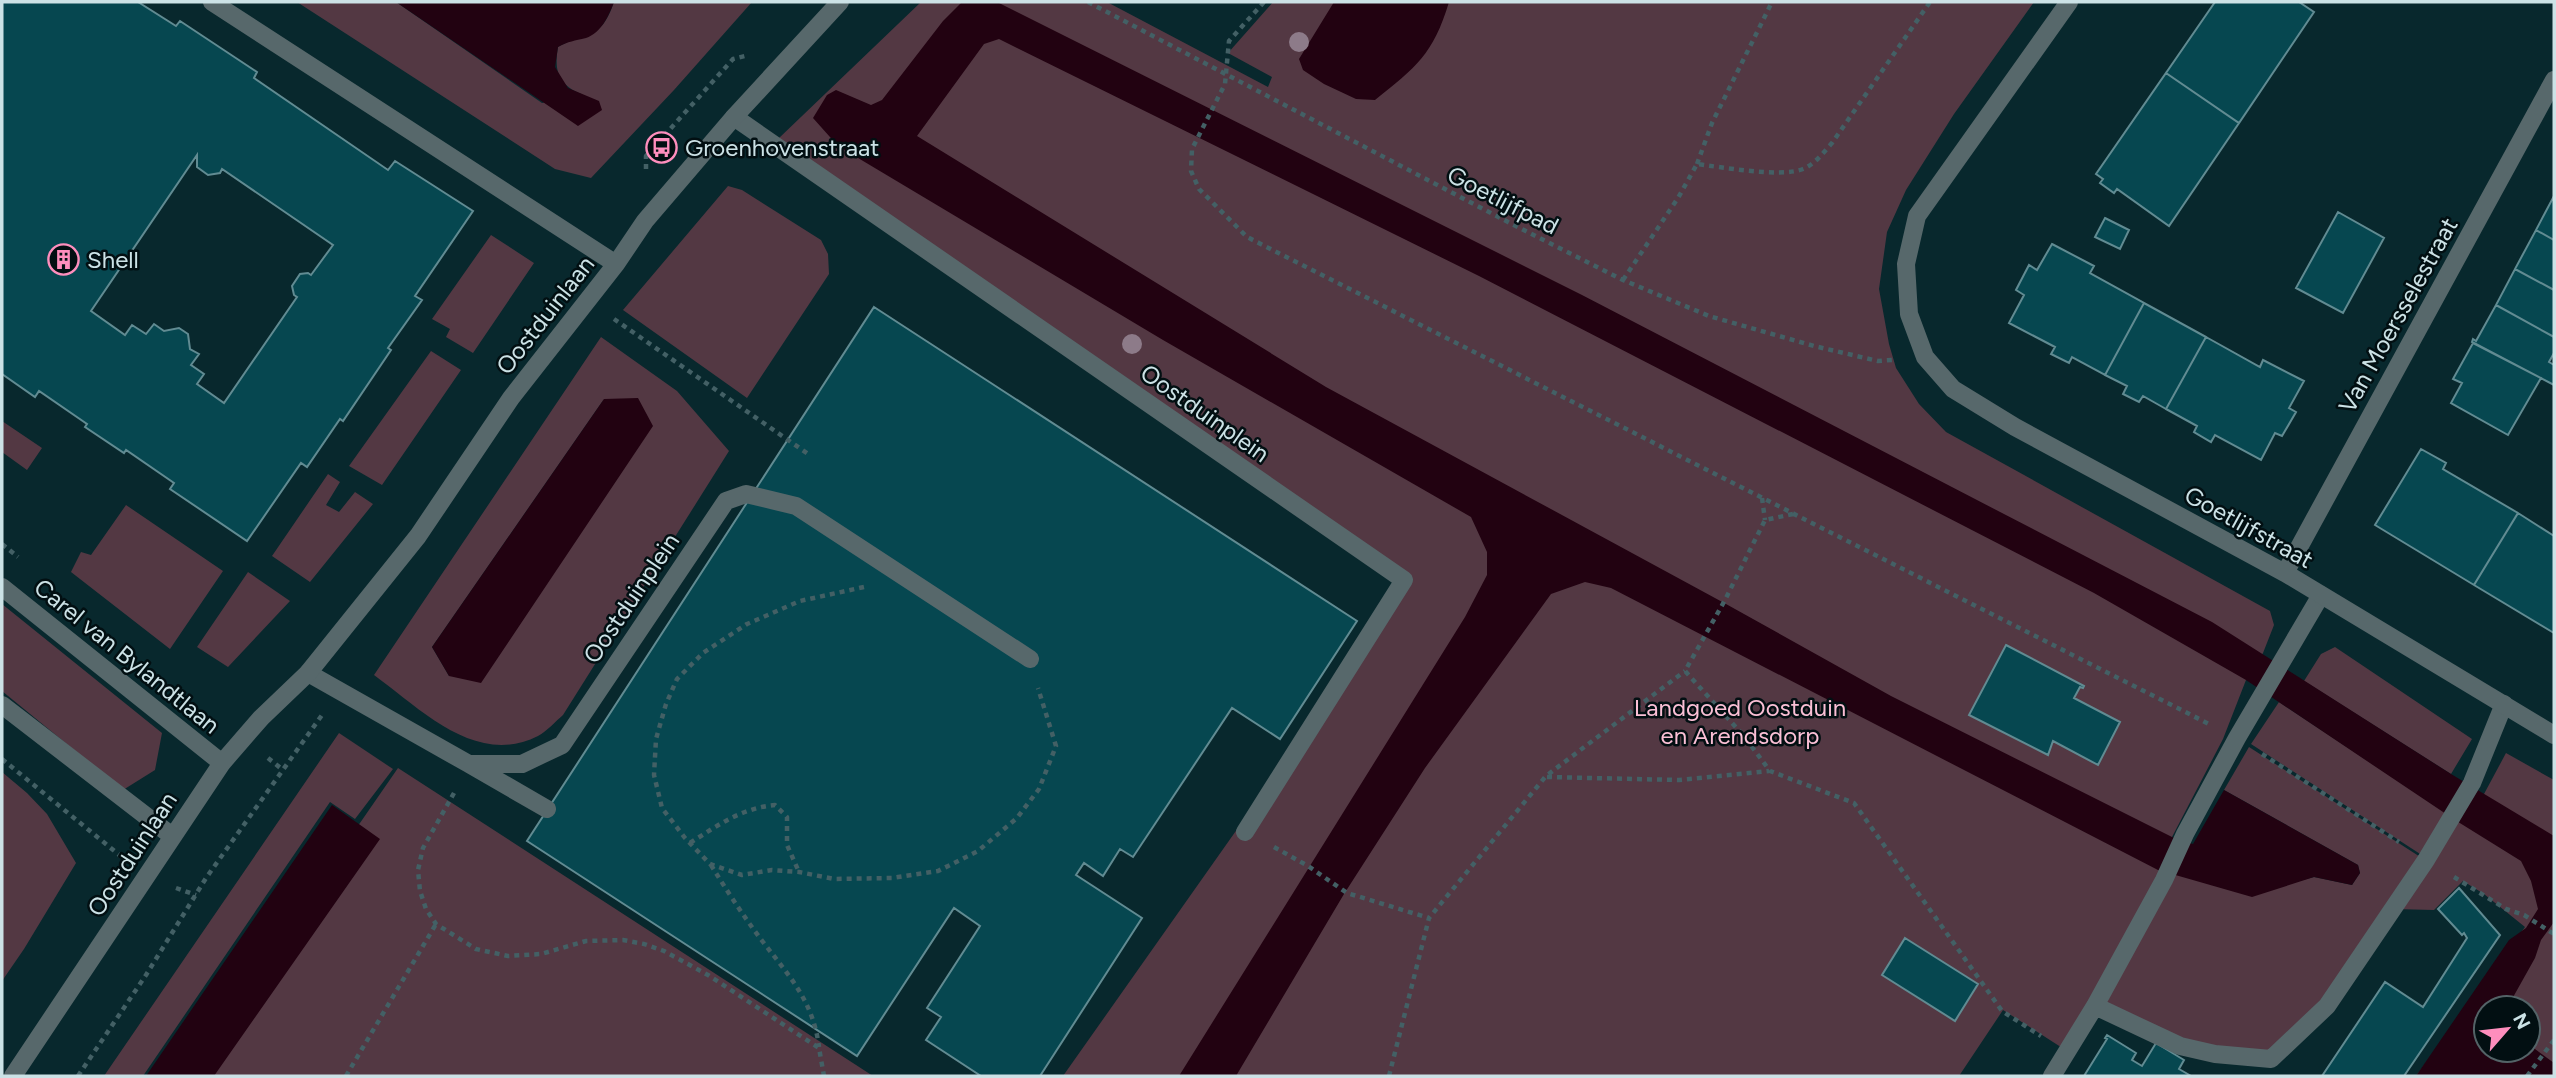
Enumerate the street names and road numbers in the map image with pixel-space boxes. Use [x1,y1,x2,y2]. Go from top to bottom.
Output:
street label: Goetlijfpad [1443,160,1563,240]
street label: Van Moersselestraat [2332,212,2464,418]
street label: Oostduinlaan [490,250,600,380]
street label: Oostduinplein [1135,358,1275,468]
street label: Goetlijfstraat [2180,480,2318,574]
street label: Oostduinplein [577,527,685,669]
street label: Carel van Bylandtlaan [28,572,226,740]
street label: Oostduinlaan [81,786,183,922]

